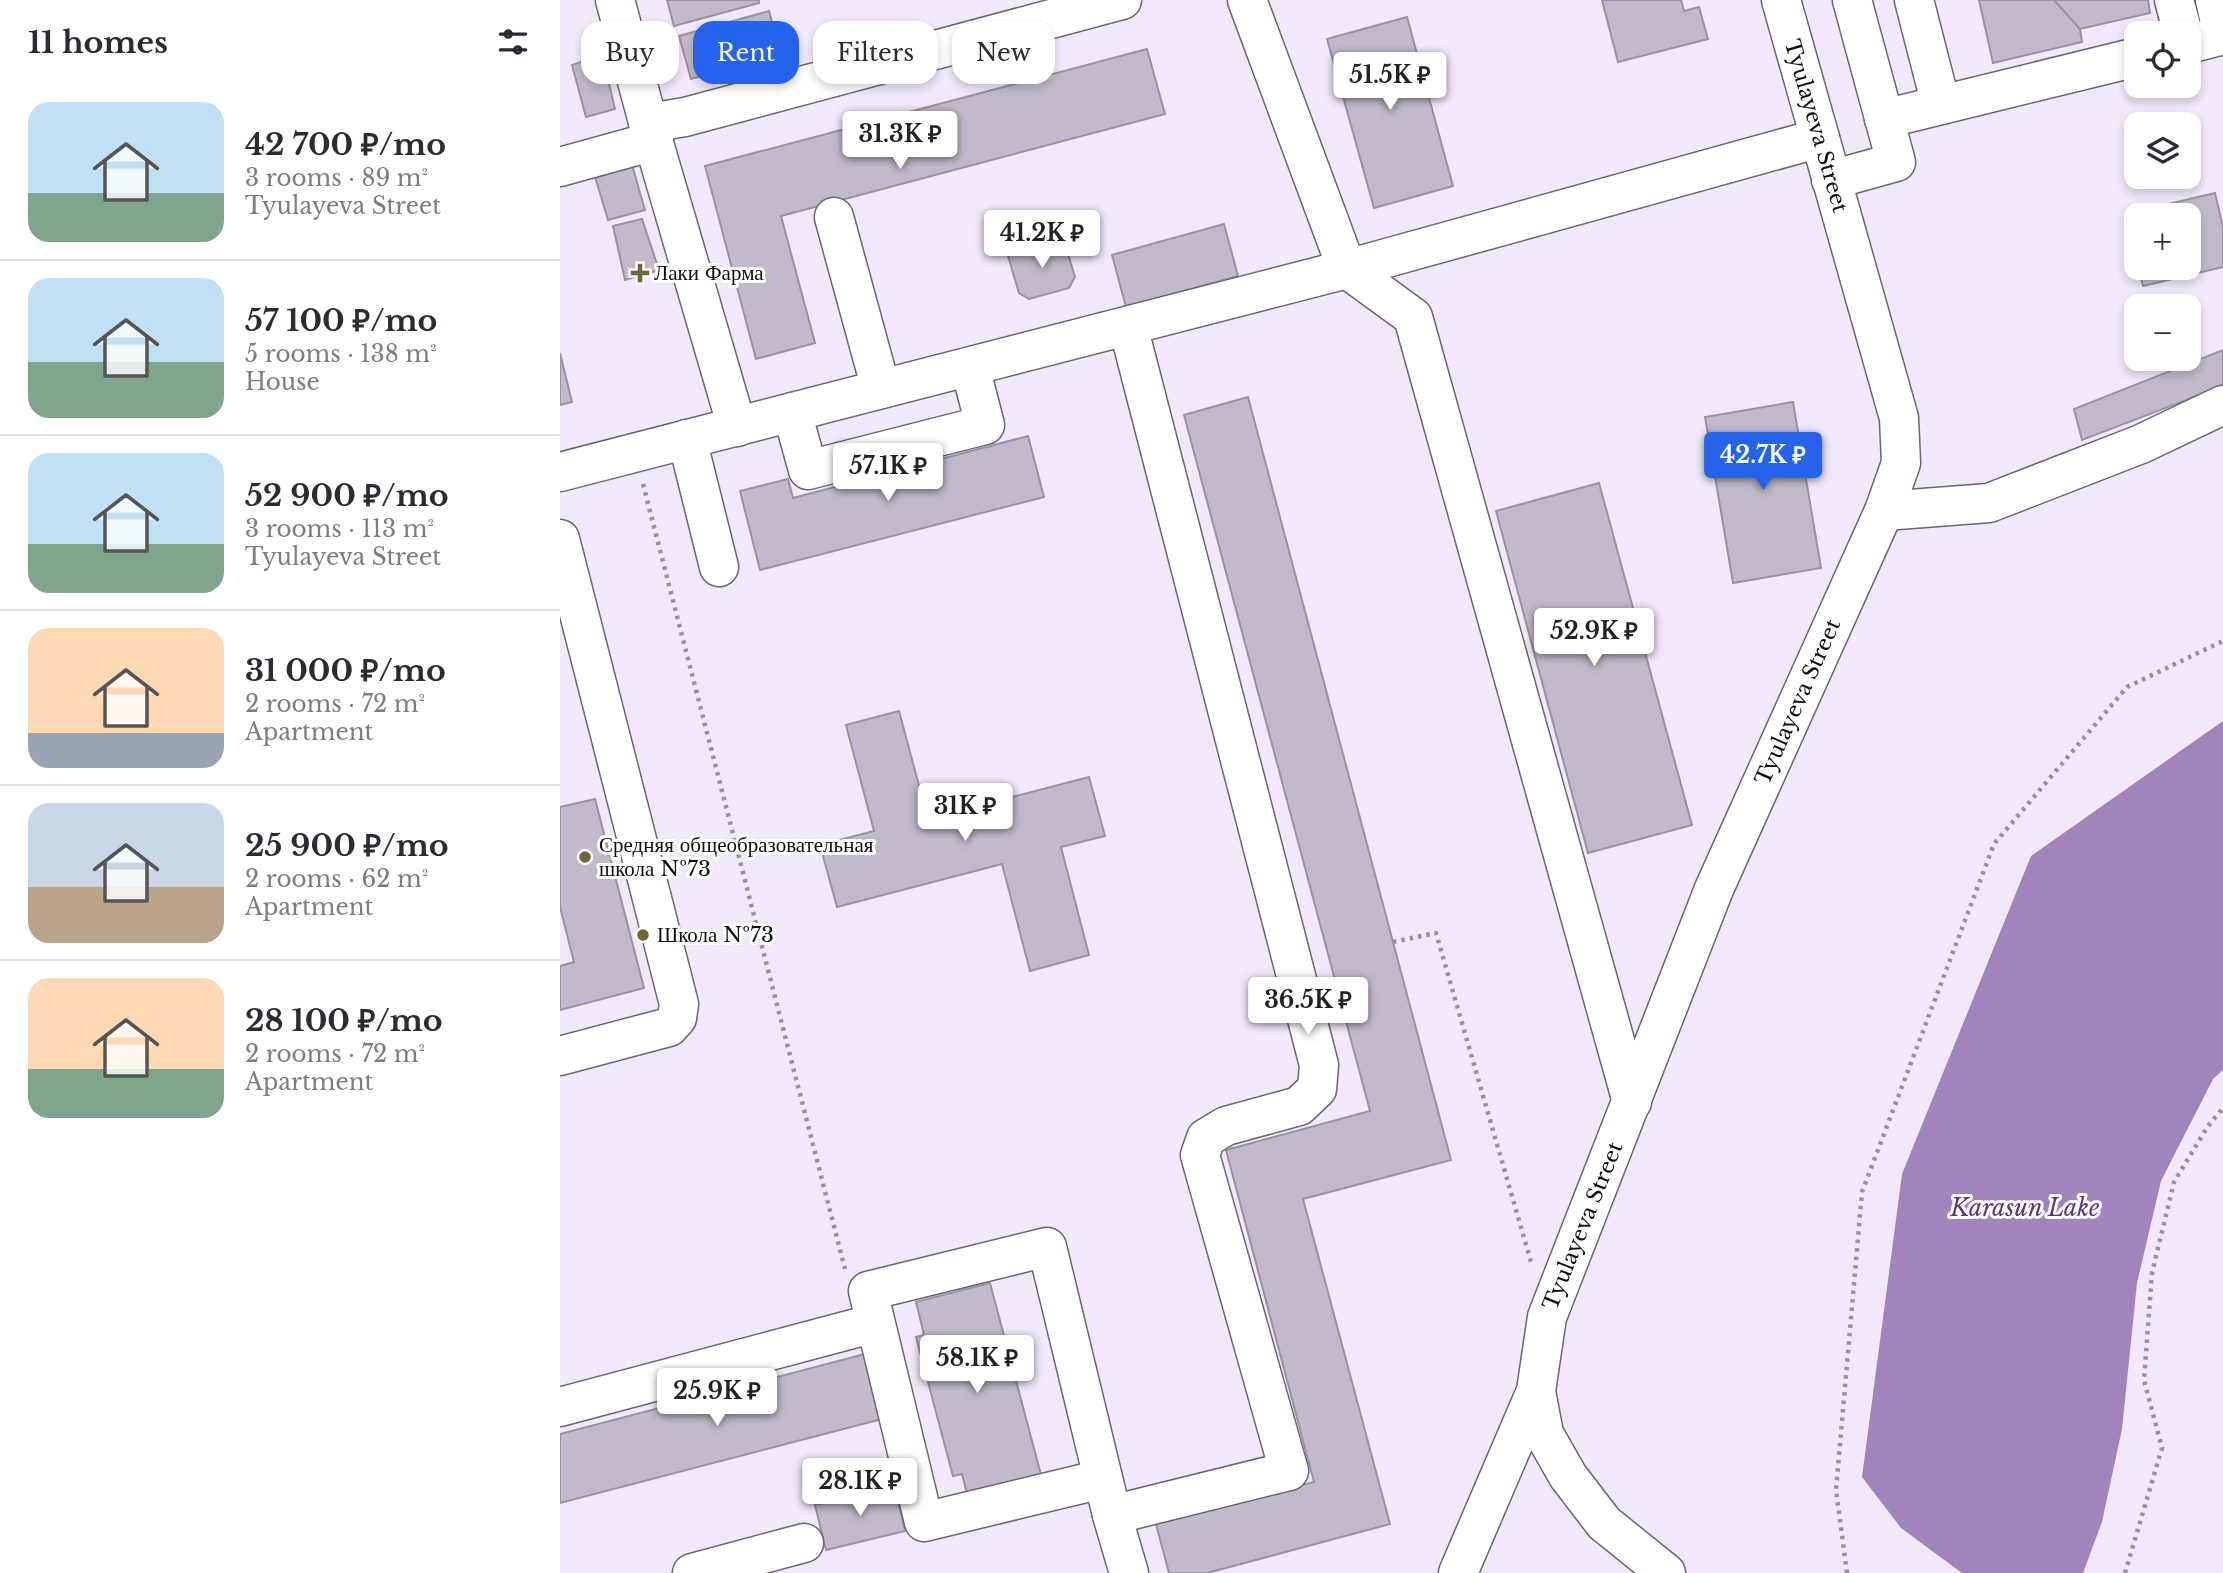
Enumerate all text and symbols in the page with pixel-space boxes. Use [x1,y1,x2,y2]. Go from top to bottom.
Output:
chip: Buy [581,21,679,84]
chip: Rent [693,21,799,84]
chip: Filters [813,21,938,84]
chip: New [952,21,1055,84]
map controls [2124,21,2201,371]
button: locate [2124,21,2201,98]
icon: filters [494,23,532,61]
text: 11 homes [28,24,168,61]
street label: Tyulayeva Street [1779,36,1853,216]
pin: 51.5K ₽ [1325,52,1455,112]
text: 51.5K ₽ [1349,61,1431,89]
pin: 31.3K ₽ [835,111,965,171]
button: layers [2124,112,2201,189]
text: 31.3K ₽ [858,120,942,148]
text: 42 700 ₽/mo [245,126,446,163]
icon: home [84,130,168,214]
text: 3 rooms · 89 m² [245,164,428,192]
text: Tyulayeva Street [245,192,441,220]
button: + [2124,203,2201,280]
pin: 41.2K ₽ [977,210,1107,270]
text: 41.2K ₽ [1000,219,1084,247]
place label: Лаки Фарма [654,260,764,286]
marker: Лаки Фарма [632,265,648,281]
button: − [2124,294,2201,371]
text: 57 100 ₽/mo [245,302,437,339]
icon: home [84,306,168,390]
text: 5 rooms · 138 m² [245,340,437,368]
text: House [245,368,320,396]
pin: 42.7K ₽ [1698,433,1828,492]
text: 42.7K ₽ [1720,441,1806,469]
pin: 57.1K ₽ [823,444,953,503]
text: 57.1K ₽ [849,452,927,480]
text: 52 900 ₽/mo [245,477,449,514]
icon: home [84,481,168,565]
text: 3 rooms · 113 m² [245,515,434,543]
text: Tyulayeva Street [245,543,441,571]
pin: 52.9K ₽ [1529,608,1659,668]
street label: Tyulayeva Street [1750,615,1846,789]
text: 52.9K ₽ [1550,617,1638,645]
text: 31 000 ₽/mo [245,652,446,689]
icon: home [84,656,168,740]
text: 2 rooms · 72 m² [245,690,425,718]
text: Apartment [245,718,373,746]
pin: 31K ₽ [916,784,1014,843]
text: 31K ₽ [934,792,996,820]
text: 25 900 ₽/mo [245,827,449,864]
icon: home [84,831,168,915]
place label: Средняя общеобразовательная школа №73 [599,832,874,882]
marker: Средняя общеобразовательная школа №73 [577,849,593,865]
text: 2 rooms · 62 m² [245,865,428,893]
text: Apartment [245,893,373,921]
place label: Школа №73 [657,922,774,948]
marker: Школа №73 [635,927,651,943]
pin: 36.5K ₽ [1243,978,1373,1037]
text: 36.5K ₽ [1264,986,1352,1014]
text: 28 100 ₽/mo [245,1002,443,1039]
icon: home [84,1006,168,1090]
text: 2 rooms · 72 m² [245,1040,425,1068]
text: Apartment [245,1068,373,1096]
street label: Tyulayeva Street [1537,1138,1629,1314]
water label: Karasun Lake [1949,1194,2100,1222]
pin: 58.1K ₽ [912,1336,1042,1395]
text: 58.1K ₽ [936,1344,1018,1372]
pin: 25.9K ₽ [652,1368,782,1428]
text: 25.9K ₽ [673,1377,761,1405]
pin: 28.1K ₽ [795,1458,925,1518]
text: 28.1K ₽ [818,1467,902,1495]

